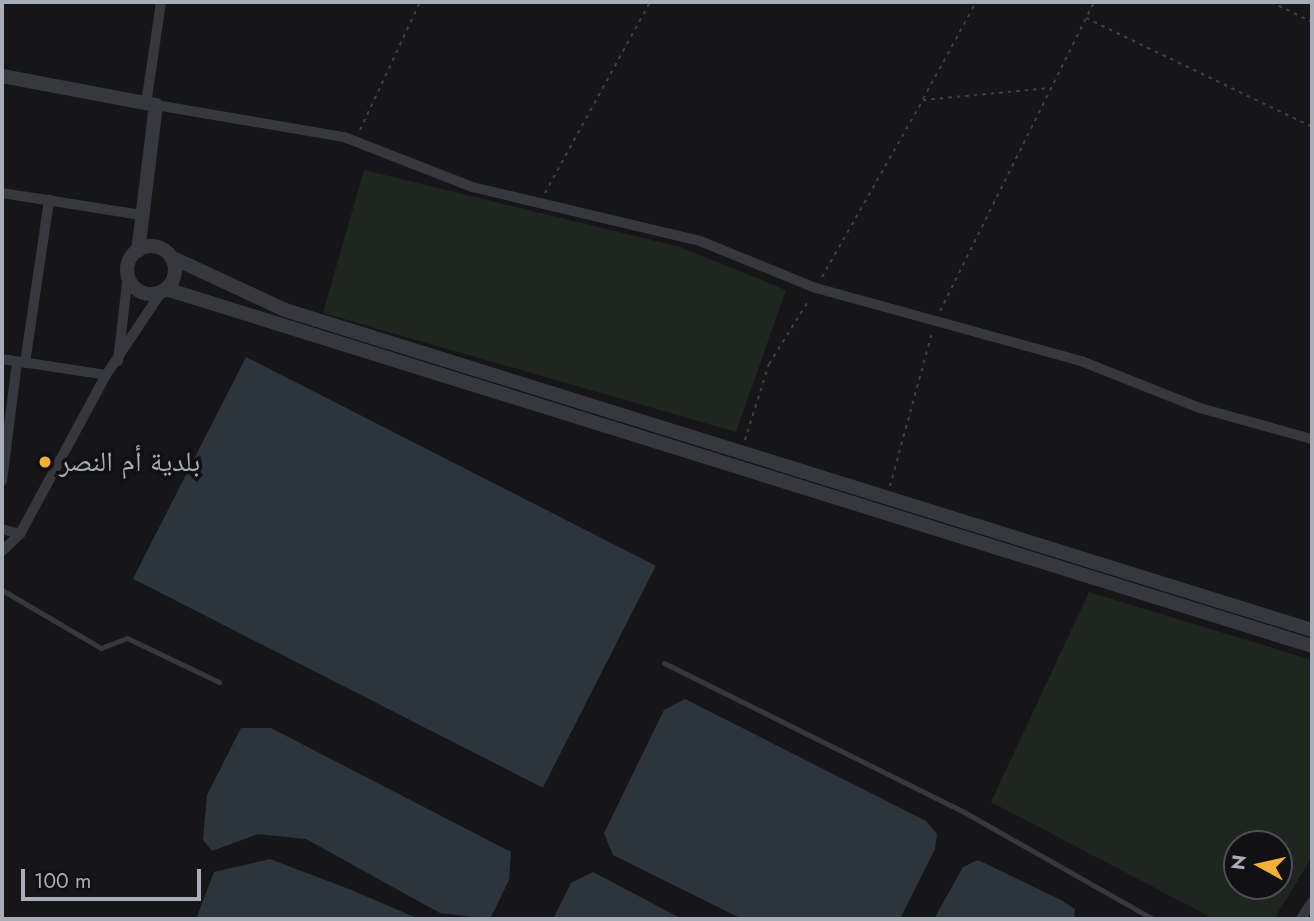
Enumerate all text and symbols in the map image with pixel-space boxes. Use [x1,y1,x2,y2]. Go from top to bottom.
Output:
place label: بلدية أم النصر [59,445,200,479]
marker: بلدية أم النصر [37,454,53,470]
north arrow [1223,830,1293,900]
text: N [1224,853,1253,872]
scale bar [24,855,205,899]
text: 100 m [34,866,91,896]

